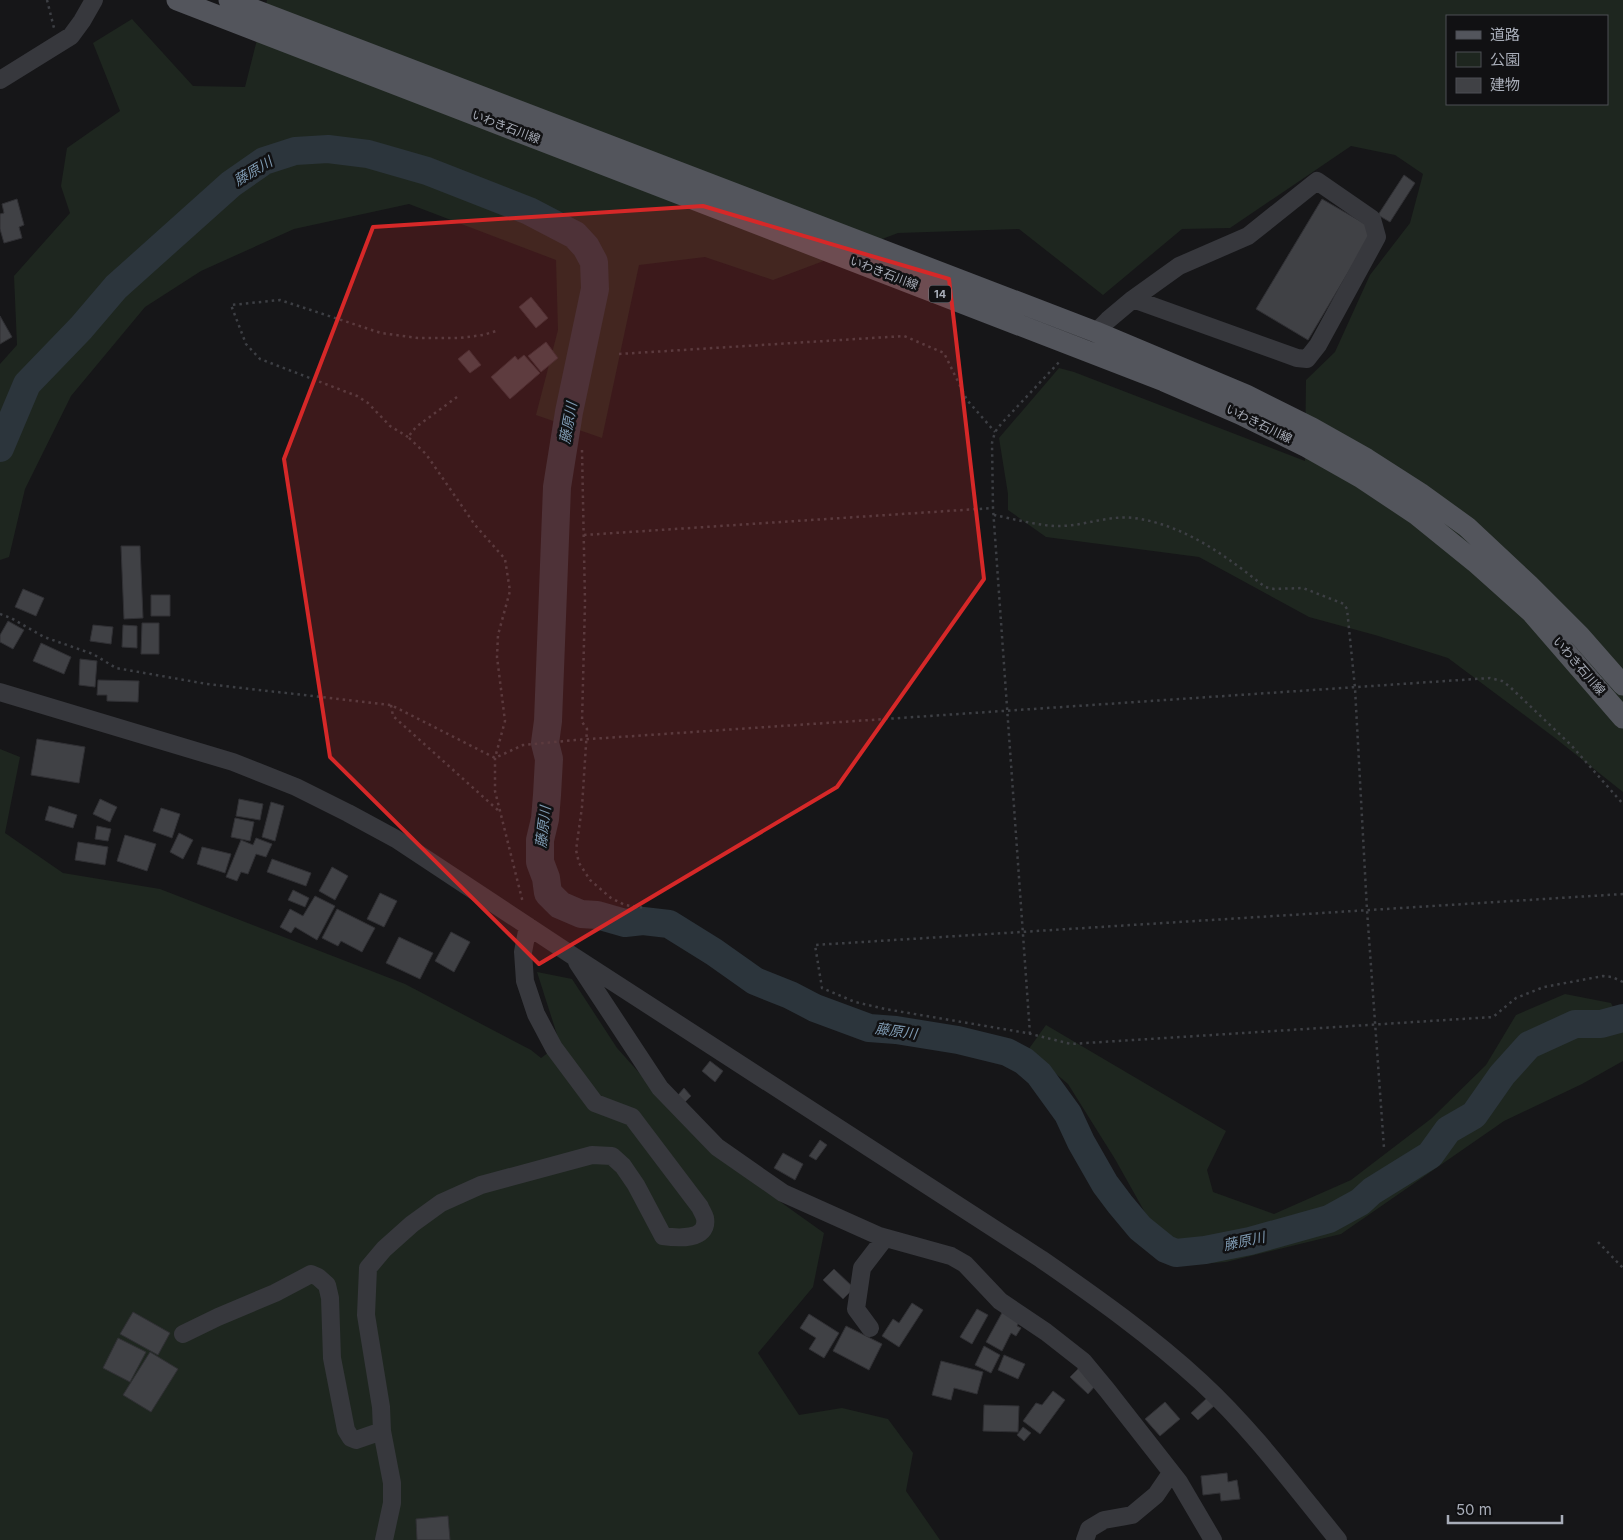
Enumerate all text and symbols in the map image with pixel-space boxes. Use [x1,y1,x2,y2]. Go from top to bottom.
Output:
legend [1446,15,1608,105]
text: 道路 [1490,25,1520,44]
text: 公園 [1490,50,1520,69]
text: 建物 [1490,75,1520,94]
street label: いわき石川線 [470,107,542,146]
water label: 藤原川 [230,151,277,189]
street label: いわき石川線 [848,253,920,292]
road number: 14 [929,286,951,302]
water label: 藤原川 [555,399,580,445]
street label: いわき石川線 [1224,401,1295,446]
street label: いわき石川線 [1550,634,1609,698]
water label: 藤原川 [532,803,554,849]
water label: 藤原川 [874,1019,920,1042]
water label: 藤原川 [1222,1227,1268,1253]
scale bar [1448,1492,1562,1524]
text: 50 m [1456,1500,1492,1519]

